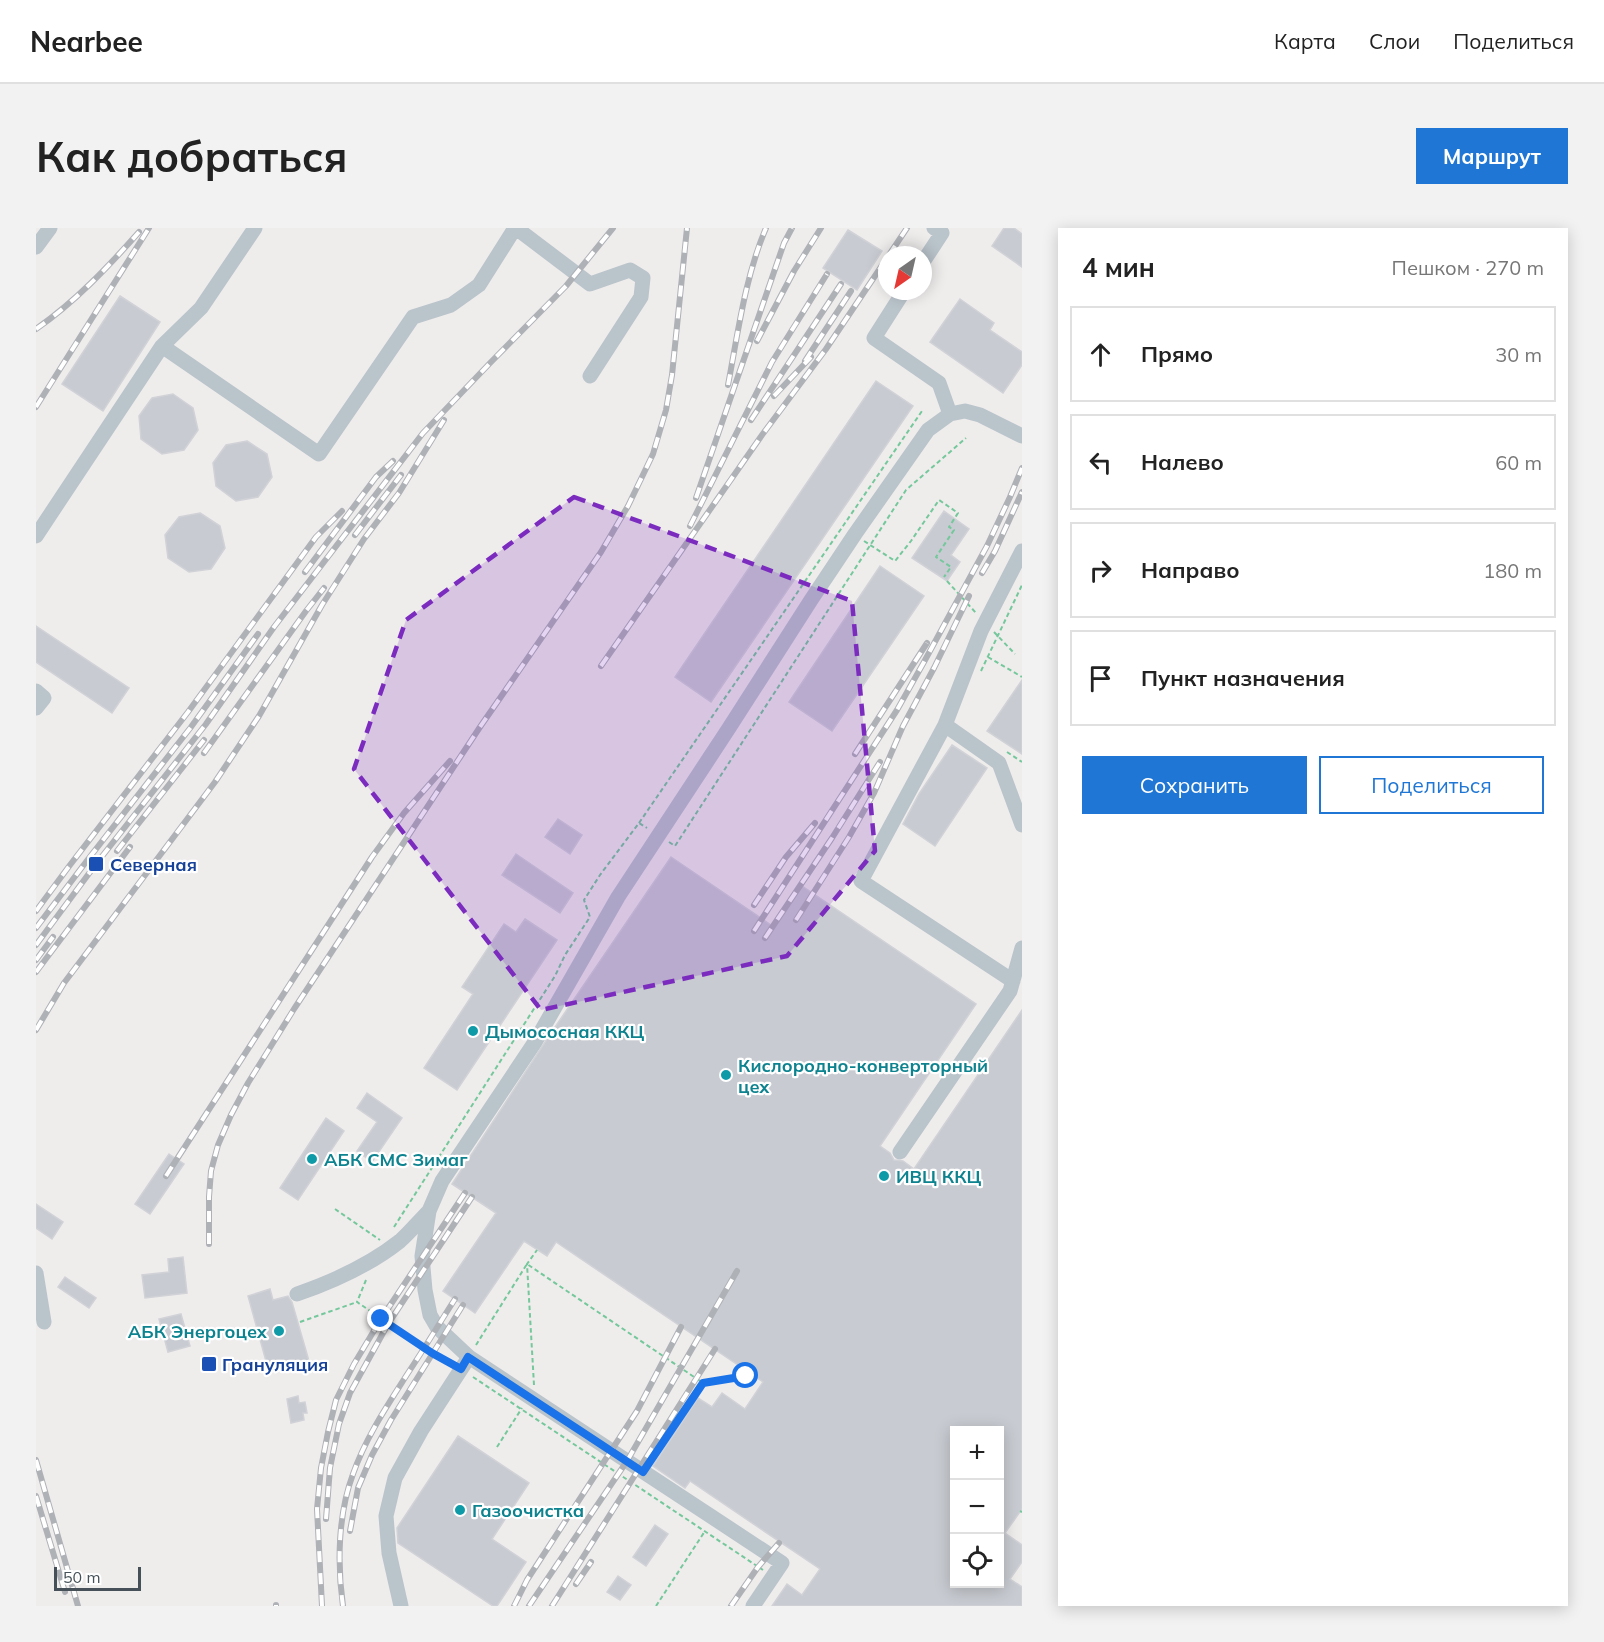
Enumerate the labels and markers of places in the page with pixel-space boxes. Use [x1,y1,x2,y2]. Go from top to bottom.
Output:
place label: Северная [110,853,197,876]
marker: Северная [87,855,105,873]
place label: Дымососная ККЦ [485,1020,645,1043]
marker: Дымососная ККЦ [466,1024,480,1038]
place label: Кислородно-конверторный цех [738,1054,988,1098]
marker: Кислородно-конверторный цех [719,1068,733,1082]
place label: АБК СМС Зимаг [324,1148,468,1171]
marker: АБК СМС Зимаг [305,1152,319,1166]
place label: ИВЦ ККЦ [896,1165,982,1188]
marker: ИВЦ ККЦ [877,1169,891,1183]
place label: АБК Энергоцех [128,1320,268,1343]
marker: АБК Энергоцех [272,1324,286,1338]
place label: Грануляция [222,1353,328,1376]
marker: Грануляция [200,1355,218,1373]
place label: Газоочистка [472,1499,584,1522]
marker: Газоочистка [453,1503,467,1517]

